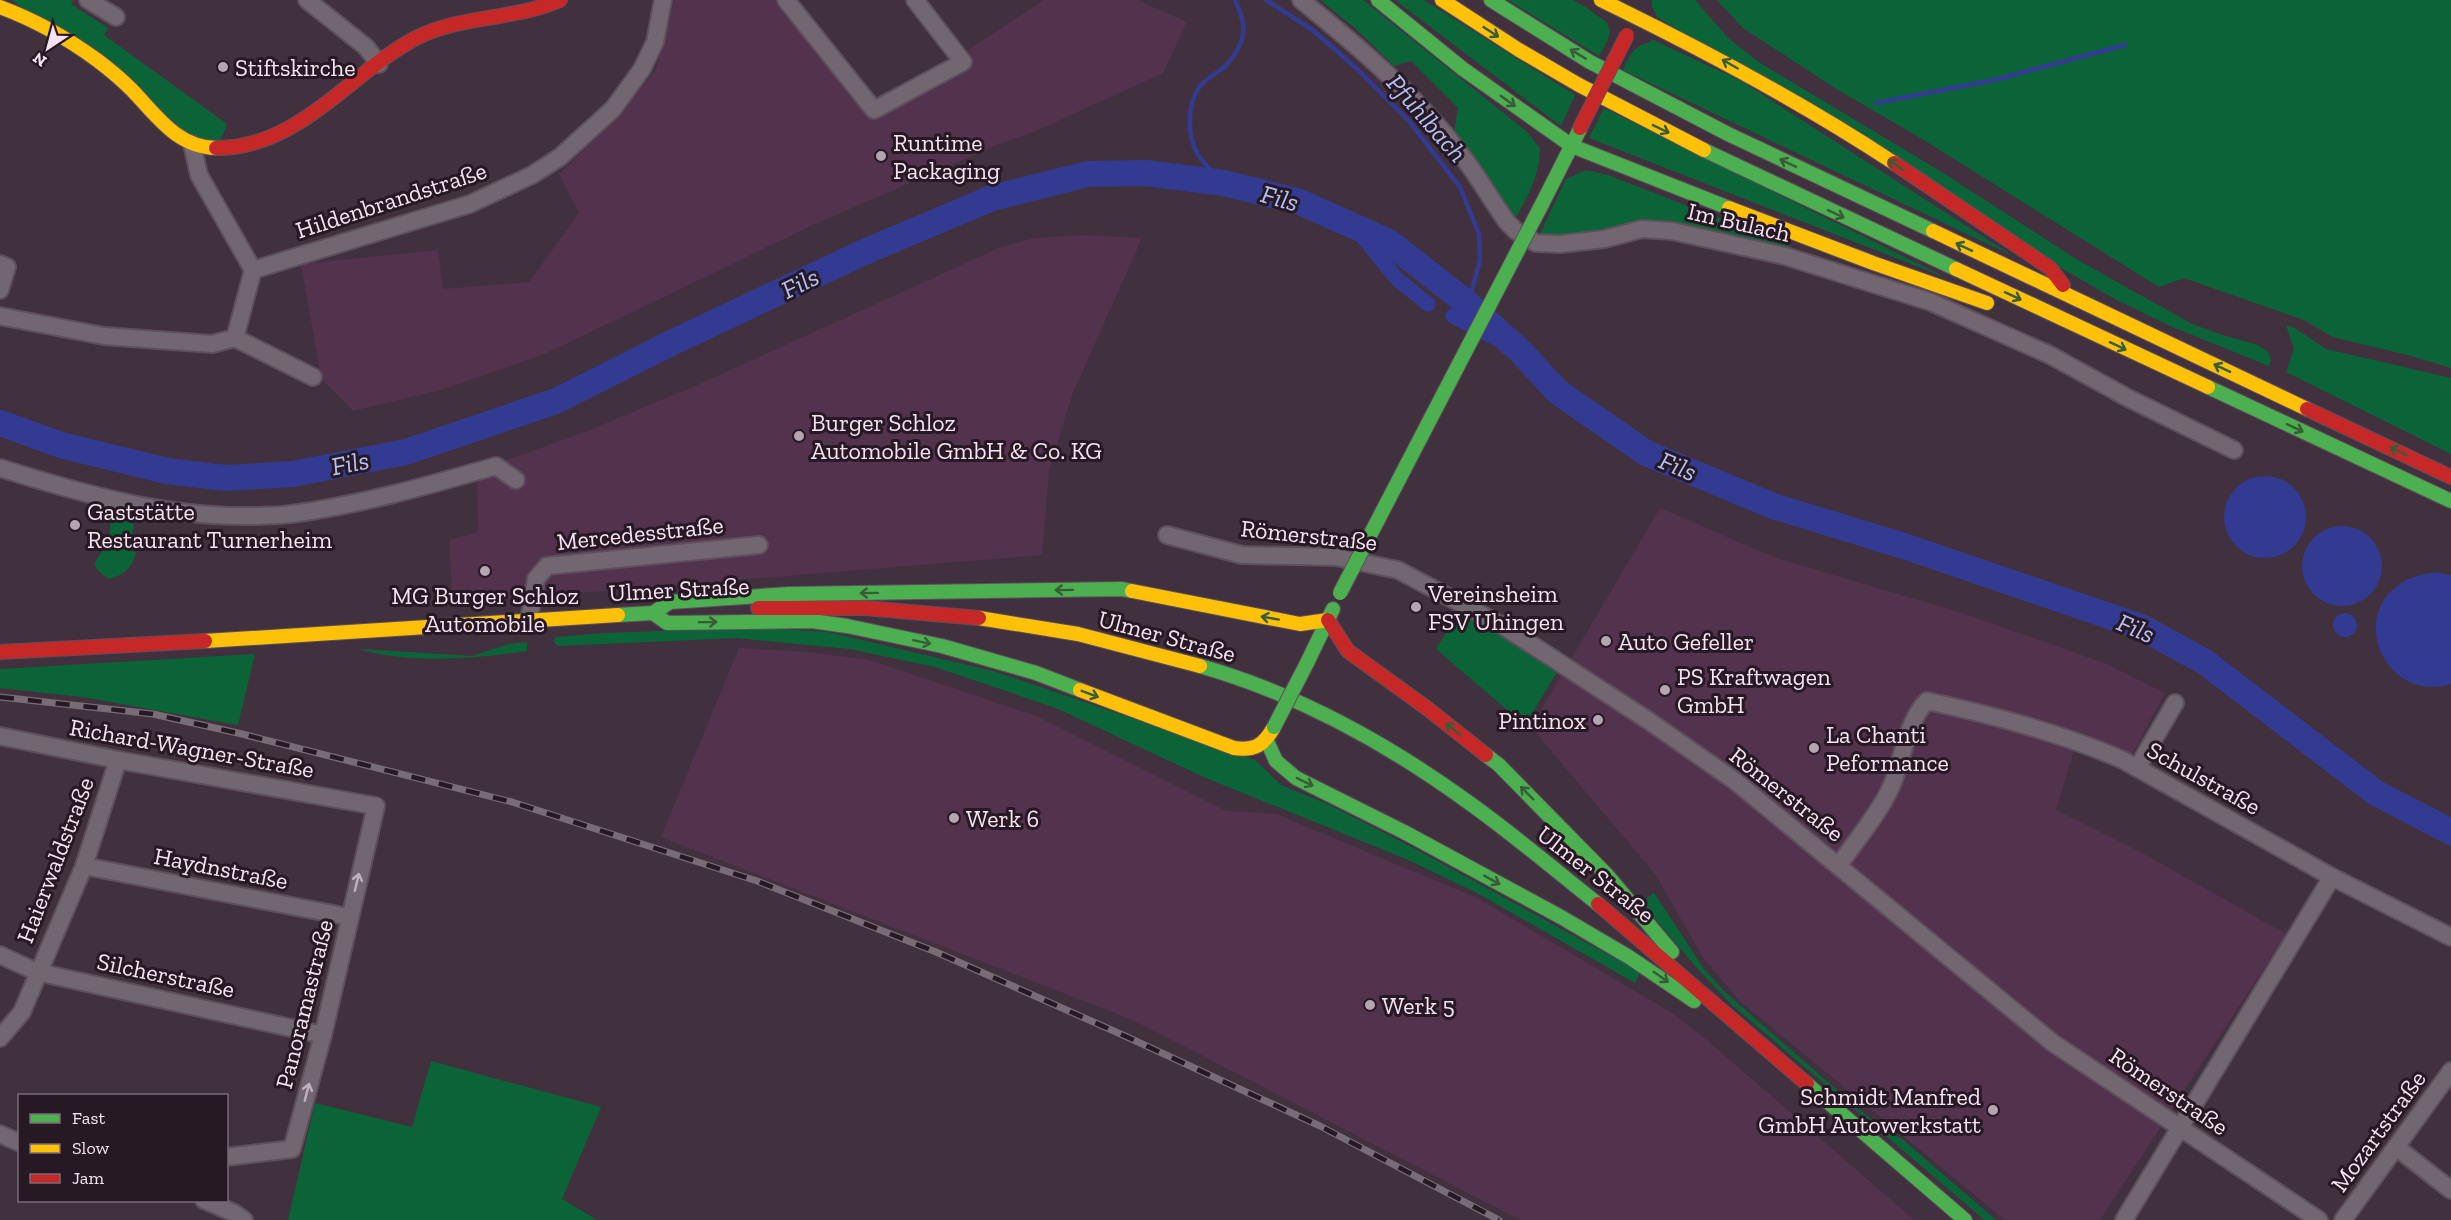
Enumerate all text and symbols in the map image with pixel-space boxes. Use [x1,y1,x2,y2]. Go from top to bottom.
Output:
north arrow [18,18,78,78]
one-way arrow [1483,26,1499,38]
text: N [29,48,50,71]
one-way arrow [1570,48,1587,60]
place label: Stiftskirche [235,53,356,82]
one-way arrow [1722,58,1739,70]
marker: Stiftskirche [216,60,230,74]
water label: Pfuhlbach [1380,67,1474,169]
one-way arrow [1499,95,1515,107]
one-way arrow [1651,123,1669,135]
place label: Runtime Packaging [893,128,1000,185]
marker: Runtime Packaging [874,149,888,163]
street label: Hildenbrandstraße [292,155,490,245]
one-way arrow [1780,157,1798,169]
one-way arrow [1889,159,1905,171]
water label: Fils [1257,177,1303,219]
street label: Im Bulach [1685,196,1794,248]
one-way arrow [1827,208,1845,220]
one-way arrow [1956,241,1974,253]
water label: Fils [776,260,824,306]
one-way arrow [2003,291,2021,303]
one-way arrow [2109,340,2127,352]
one-way arrow [2213,361,2231,372]
place label: Burger Schloz Automobile GmbH & Co. KG [811,408,1102,465]
one-way arrow [2286,423,2304,434]
marker: Burger Schloz Automobile GmbH & Co. KG [792,429,806,443]
water label: Fils [328,444,372,482]
water label: Fils [1654,444,1702,488]
one-way arrow [2390,445,2408,457]
place label: Gaststätte Restaurant Turnerheim [87,497,332,554]
street label: Mercedesstraße [555,510,725,556]
street label: Römerstraße [1239,513,1379,557]
marker: Gaststätte Restaurant Turnerheim [68,518,82,532]
marker: MG Burger Schloz Automobile [478,564,492,578]
street label: Ulmer Straße [608,571,750,607]
place label: Vereinsheim FSV Uhingen [1427,579,1564,636]
place label: MG Burger Schloz Automobile [391,581,579,638]
one-way arrow [1054,584,1074,596]
one-way arrow [859,587,879,599]
marker: Vereinsheim FSV Uhingen [1409,600,1423,614]
street label: Ulmer Straße [1095,604,1239,668]
water label: Fils [2112,606,2160,650]
one-way arrow [1261,612,1280,623]
one-way arrow [698,616,718,628]
place label: Auto Gefeller [1618,627,1754,656]
marker: Auto Gefeller [1599,634,1613,648]
one-way arrow [912,637,932,648]
place label: PS Kraftwagen GmbH [1677,662,1831,719]
marker: PS Kraftwagen GmbH [1658,683,1672,697]
one-way arrow [1080,690,1099,701]
place label: Pintinox [1498,706,1586,735]
street label: Richard-Wagner-Straße [68,712,316,784]
marker: Pintinox [1591,713,1605,727]
place label: La Chanti Peformance [1826,720,1949,777]
one-way arrow [1445,722,1461,735]
street label: Schulstraße [2142,735,2266,821]
street label: Römerstraße [1724,740,1850,848]
marker: La Chanti Peformance [1807,741,1821,755]
street label: Haierwaldstraße [10,773,100,947]
one-way arrow [1296,777,1314,789]
one-way arrow [1519,786,1534,800]
place label: Werk 6 [966,804,1039,833]
marker: Werk 6 [947,811,961,825]
street label: Ulmer Straße [1531,819,1661,929]
street label: Haydnstraße [152,841,290,895]
one-way arrow [352,873,364,892]
one-way arrow [1483,875,1501,886]
street label: Panoramastraße [269,916,339,1092]
street label: Silcherstraße [95,946,237,1004]
one-way arrow [1653,971,1669,983]
place label: Werk 5 [1382,991,1455,1020]
marker: Werk 5 [1363,998,1377,1012]
street label: Römerstraße [2104,1041,2234,1141]
street label: Mozartstraße [2324,1065,2432,1197]
place label: Schmidt Manfred GmbH Autowerkstatt [1758,1082,1981,1139]
one-way arrow [302,1083,314,1102]
legend [18,1094,228,1202]
marker: Schmidt Manfred GmbH Autowerkstatt [1986,1103,2000,1117]
text: Fast [72,1107,105,1129]
text: Slow [72,1137,109,1159]
text: Jam [72,1167,104,1189]

